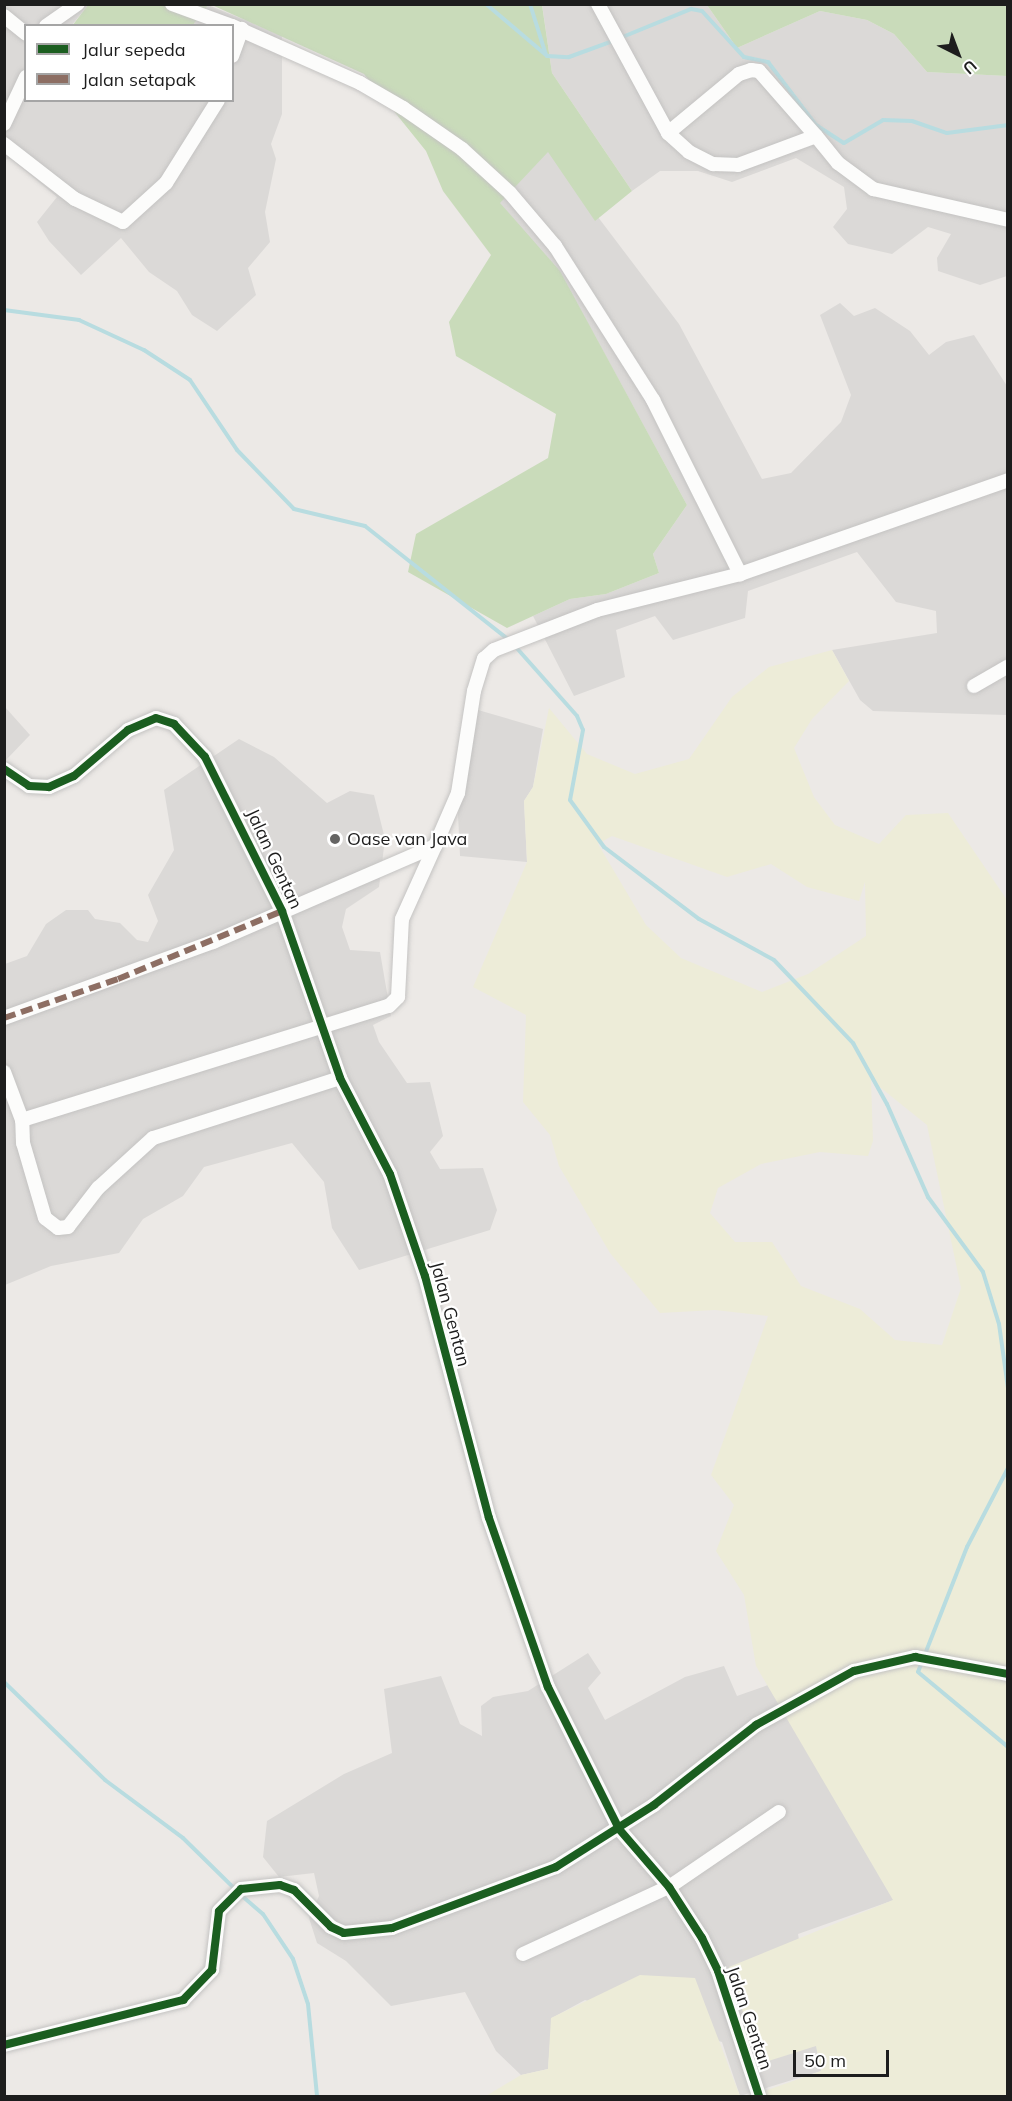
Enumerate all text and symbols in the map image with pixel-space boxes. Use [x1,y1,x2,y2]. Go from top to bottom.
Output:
legend [24,24,234,102]
north arrow [928,24,988,84]
text: Jalur sepeda [82,38,186,61]
text: U [959,56,981,79]
text: Jalan setapak [82,68,196,91]
street label: Jalan Gentan [241,805,307,913]
place label: Oase van Java [347,828,467,850]
marker: Oase van Java [328,832,342,846]
street label: Jalan Gentan [426,1259,474,1369]
street label: Jalan Gentan [721,1963,777,2073]
scale bar [796,2038,892,2076]
text: 50 m [804,2049,846,2072]

